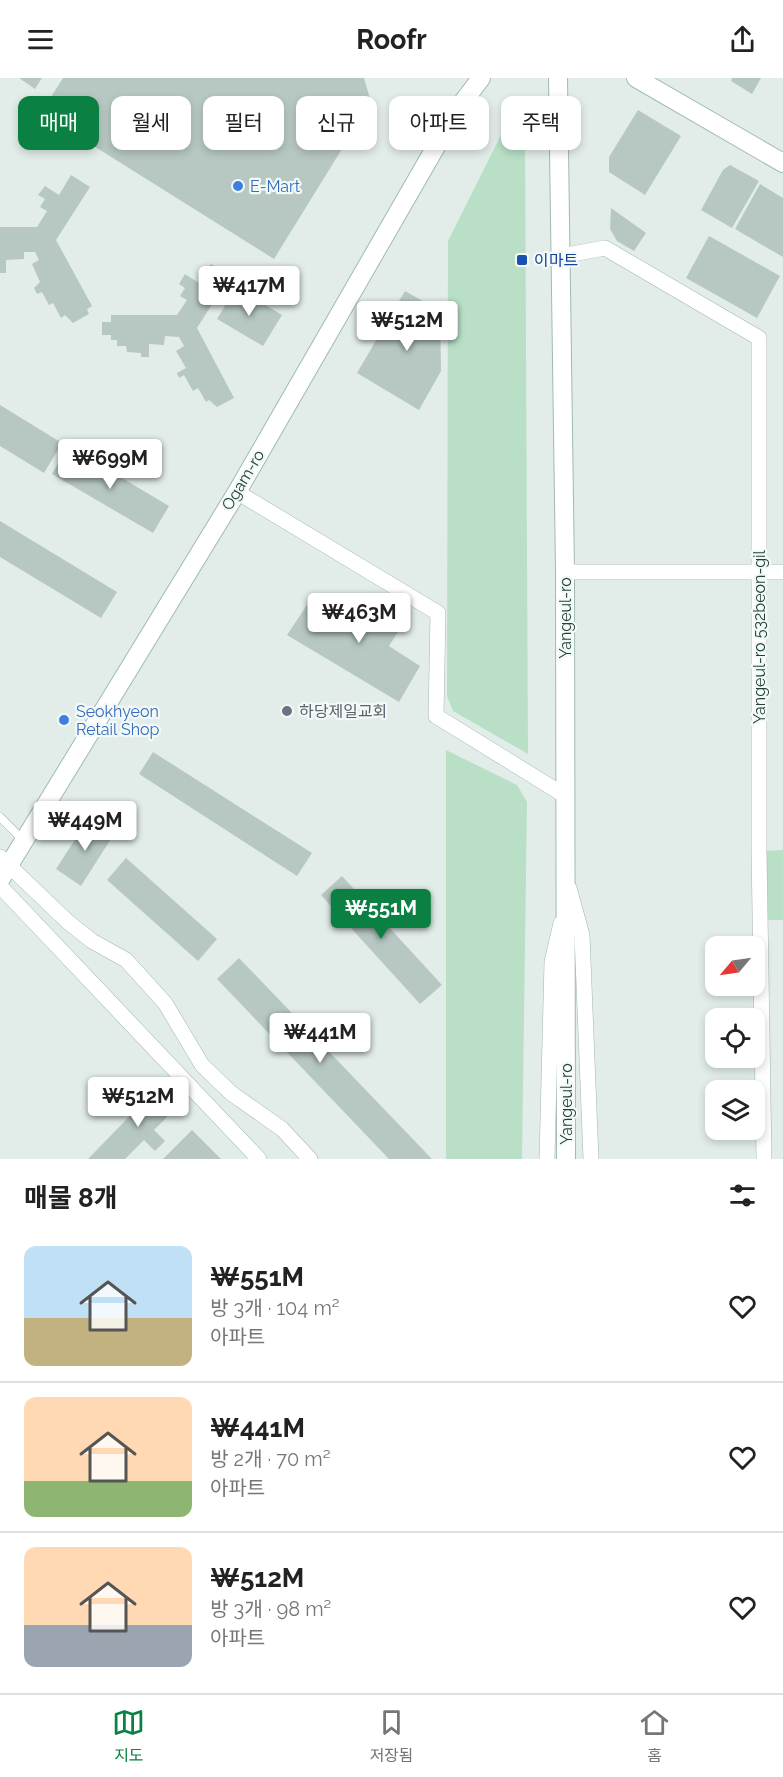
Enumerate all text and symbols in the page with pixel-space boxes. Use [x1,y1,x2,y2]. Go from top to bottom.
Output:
icon: menu [24,23,57,56]
icon: share [726,23,759,56]
text: Roofr [356,24,427,55]
chip: 매매 [18,96,99,150]
chip: 월세 [111,96,191,150]
chip: 필터 [203,96,284,150]
chip: 신규 [296,96,377,150]
chip: 아파트 [389,96,489,150]
chip: 주택 [501,96,581,150]
place label: E-Mart [250,177,301,196]
marker: E-Mart [231,179,245,193]
place label: 이마트 [534,251,578,270]
marker: 이마트 [515,253,529,267]
pin: ₩417M [207,266,291,317]
text: ₩417M [213,273,285,297]
pin: ₩512M [365,301,449,352]
text: ₩512M [371,308,443,332]
pin: ₩699M [68,439,152,490]
text: ₩699M [72,446,148,470]
street label: Ogam-ro [218,446,268,514]
street label: Yangeul-ro 532beon-gil [750,549,769,724]
street label: Yangeul-ro [556,577,575,659]
pin: ₩463M [317,593,401,644]
text: ₩463M [322,600,396,624]
place label: Seokhyeon Retail Shop [76,702,160,739]
place label: 하당제일교회 [299,702,387,721]
marker: 하당제일교회 [280,704,294,718]
marker: Seokhyeon Retail Shop [57,713,71,727]
pin: ₩449M [43,801,127,852]
text: ₩449M [48,808,122,832]
pin: ₩551M [339,889,423,940]
text: ₩551M [345,896,417,920]
north arrow [705,936,765,996]
map controls [705,936,765,1140]
button: locate [705,1008,765,1068]
pin: ₩441M [278,1013,362,1064]
text: ₩441M [283,1020,357,1044]
street label: Yangeul-ro [557,1063,576,1145]
pin: ₩512M [96,1077,180,1128]
button: layers [705,1080,765,1140]
text: ₩512M [102,1084,174,1108]
icon: filters [726,1179,759,1212]
text: 매물 8개 [24,1183,118,1213]
text: ₩551M [210,1262,304,1292]
icon: home [72,1270,144,1342]
icon: heart [726,1290,759,1323]
text: 방 3개 · 104 m² [210,1296,340,1320]
text: 아파트 [210,1325,265,1349]
text: ₩441M [210,1413,305,1443]
icon: home [72,1421,144,1493]
icon: heart [726,1441,759,1474]
text: 방 2개 · 70 m² [210,1447,330,1471]
text: 아파트 [210,1476,265,1500]
text: ₩512M [210,1563,304,1593]
icon: home [72,1571,144,1643]
icon: heart [726,1591,759,1624]
text: 방 3개 · 98 m² [210,1597,331,1621]
text: 아파트 [210,1626,265,1650]
tab: 지도 [112,1706,145,1766]
tab: 저장됨 [369,1706,414,1766]
tab: 홈 [638,1706,671,1766]

